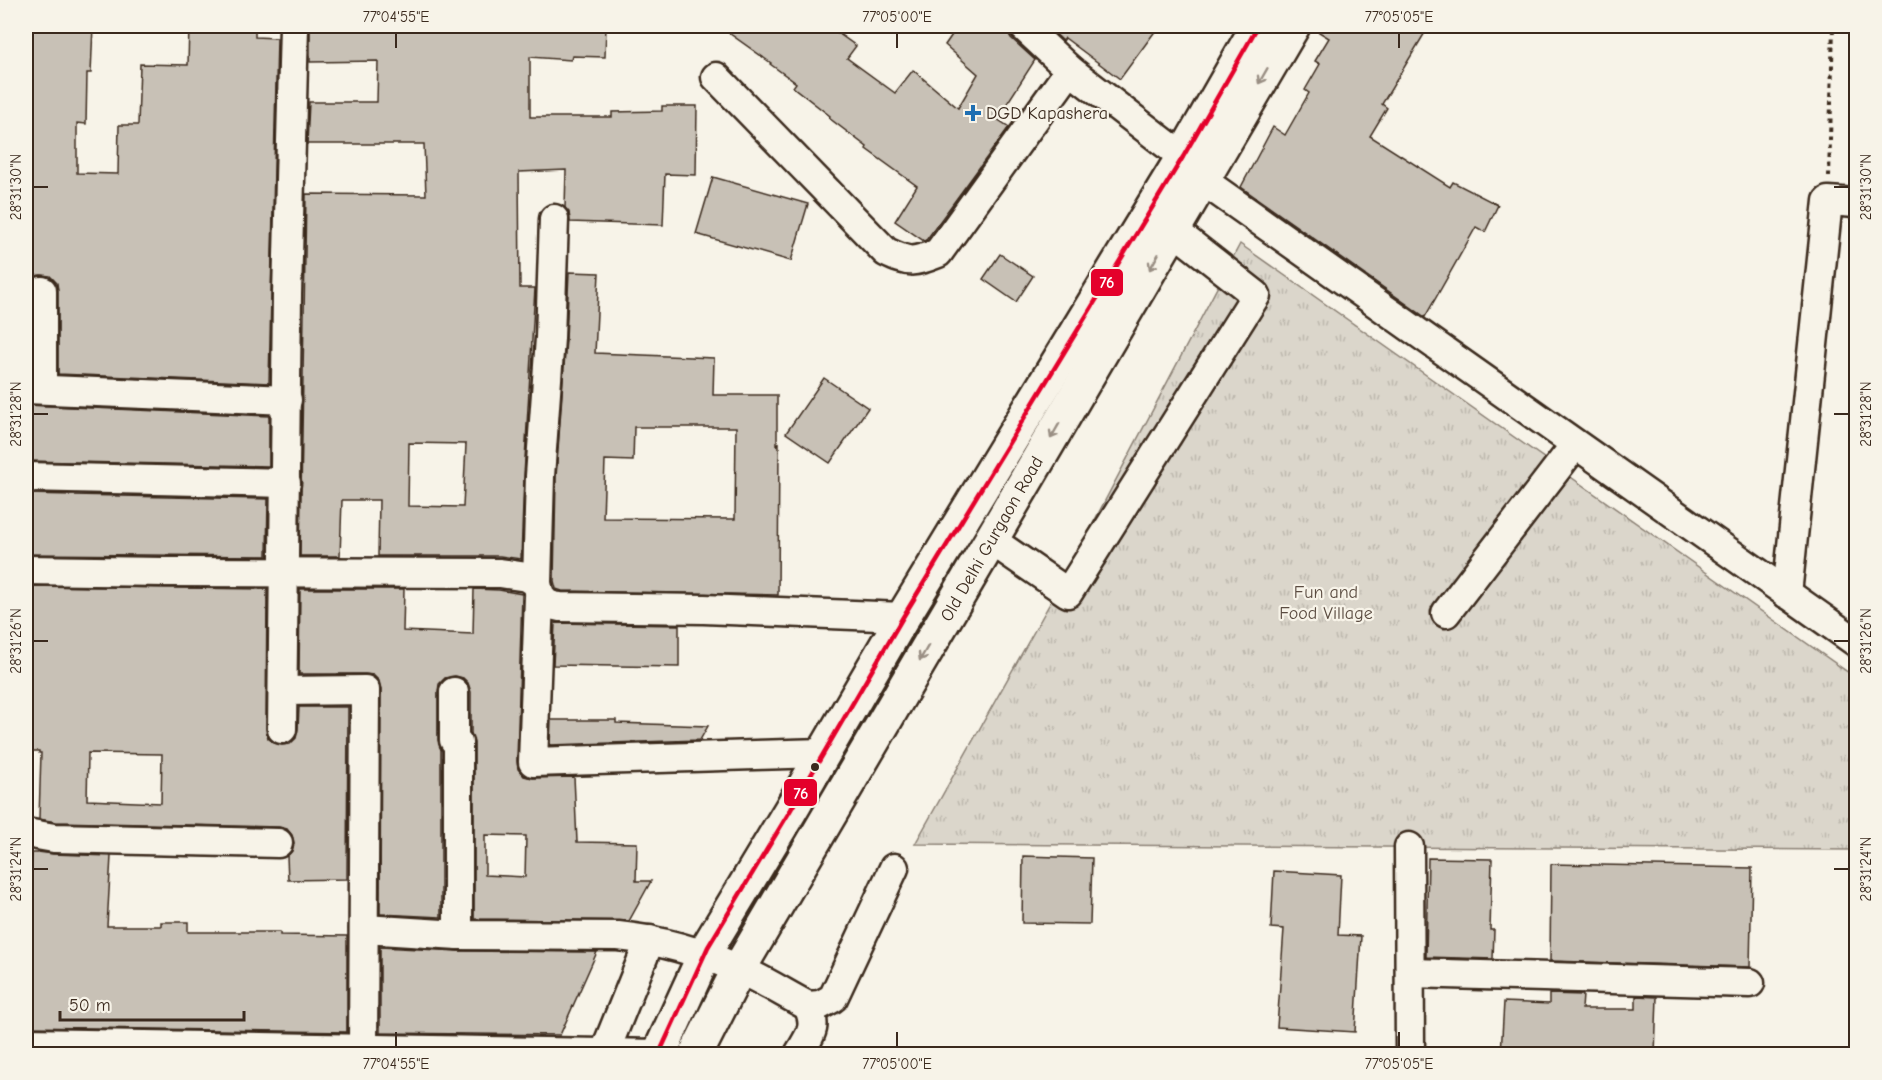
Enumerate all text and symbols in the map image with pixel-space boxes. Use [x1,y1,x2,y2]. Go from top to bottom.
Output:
text: 77°04'55"E [363,8,429,26]
text: 77°05'00"E [862,8,932,26]
text: 77°05'05"E [1365,8,1433,26]
one-way arrow [1257,67,1269,84]
place label: DGD Kapashera [986,103,1108,124]
marker: DGD Kapashera [964,104,982,122]
text: 28°31'30"N [7,154,25,220]
text: 28°31'30"N [1857,154,1875,220]
one-way arrow [1148,253,1160,270]
line badge: 76 [1090,268,1124,297]
text: 76 [1100,274,1114,292]
text: 28°31'28"N [7,381,25,447]
text: 28°31'28"N [1857,381,1875,447]
one-way arrow [1049,422,1061,439]
street label: Old Delhi Gurgaon Road [936,453,1048,625]
park label: Fun and Food Village [1279,582,1373,624]
text: 28°31'26"N [7,608,25,674]
text: 28°31'26"N [1857,608,1875,674]
one-way arrow [918,644,930,661]
unlabelled marker [809,761,821,773]
line badge: 76 [783,778,818,807]
text: 76 [794,785,808,803]
text: 28°31'24"N [7,837,25,901]
text: 28°31'24"N [1857,837,1875,901]
scale bar [60,984,244,1022]
text: 50 m [69,995,111,1016]
text: 77°04'55"E [363,1055,429,1073]
text: 77°05'00"E [862,1055,932,1073]
text: 77°05'05"E [1365,1055,1433,1073]

